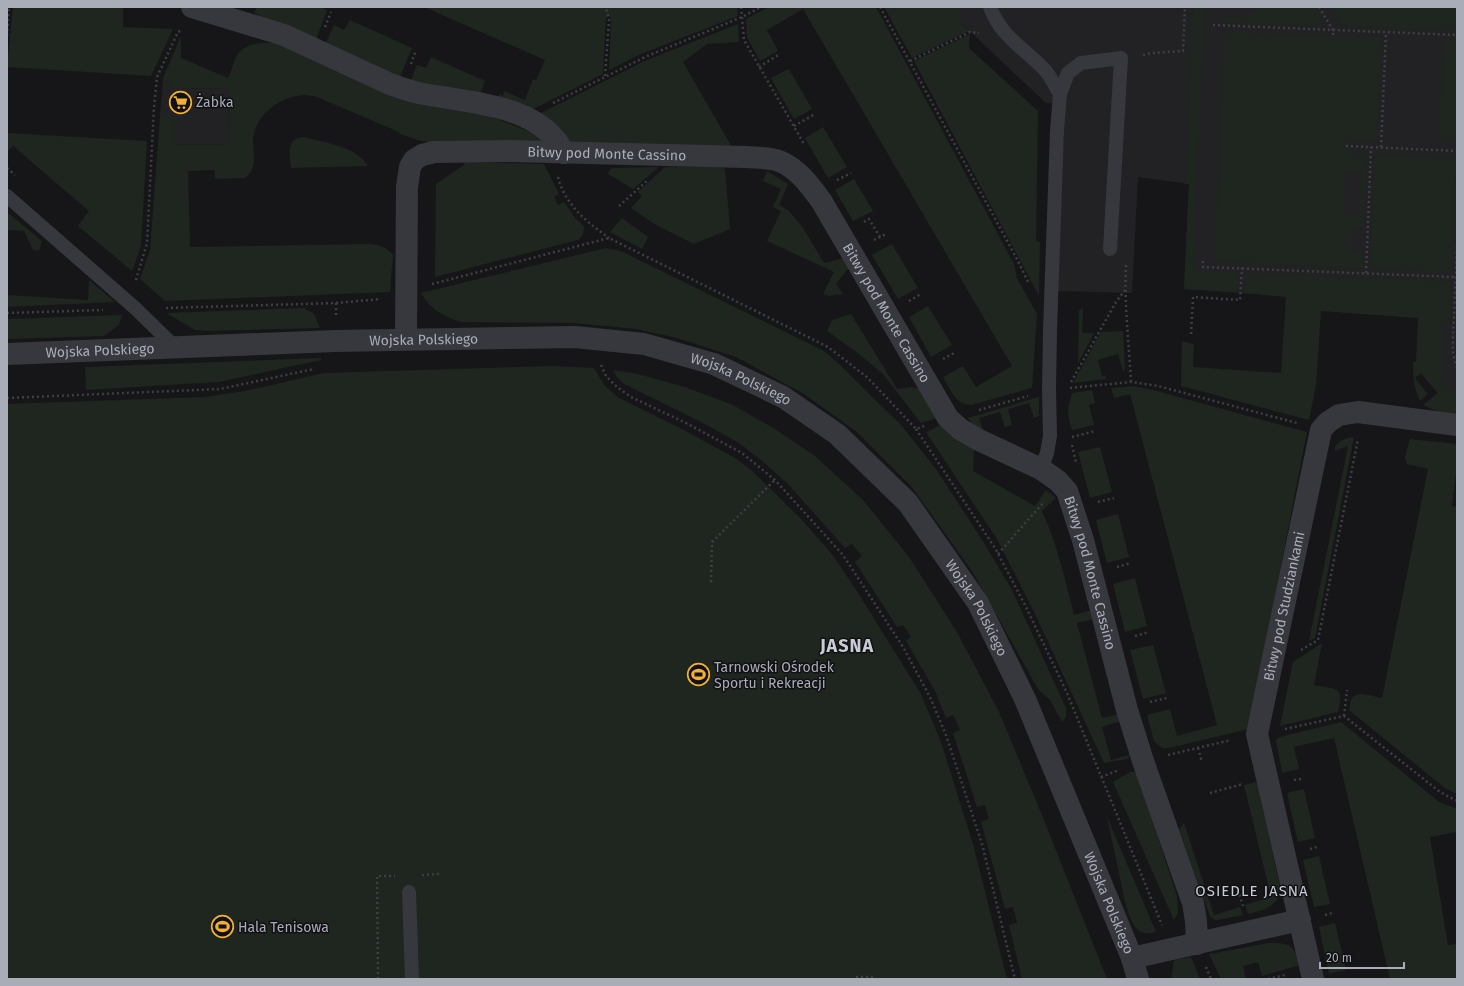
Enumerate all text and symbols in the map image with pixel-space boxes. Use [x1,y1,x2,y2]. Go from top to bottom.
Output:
supermarket icon: Żabka [167,89,193,115]
place label: Żabka [196,93,234,111]
street label: Bitwy pod Monte Cassino [527,143,686,164]
street label: Bitwy pod Monte Cassino [839,240,934,386]
street label: Wojska Polskiego [369,330,478,349]
street label: Wojska Polskiego [45,340,155,361]
street label: Wojska Polskiego [689,349,795,409]
street label: Bitwy pod Monte Cassino [1061,494,1120,652]
street label: Bitwy pod Studziankami [1260,530,1308,682]
street label: Wojska Polskiego [942,556,1011,659]
district label: JASNA [819,635,874,657]
place label: Tarnowski Ośrodek Sportu i Rekreacji [714,659,835,692]
sports icon: Tarnowski Ośrodek Sportu i Rekreacji [685,662,711,688]
street label: Wojska Polskiego [1081,849,1138,957]
district label: OSIEDLE JASNA [1195,882,1309,900]
sports icon: Hala Tenisowa [209,914,235,940]
place label: Hala Tenisowa [238,919,329,936]
scale bar [1320,944,1404,970]
text: 20 m [1326,951,1352,965]

